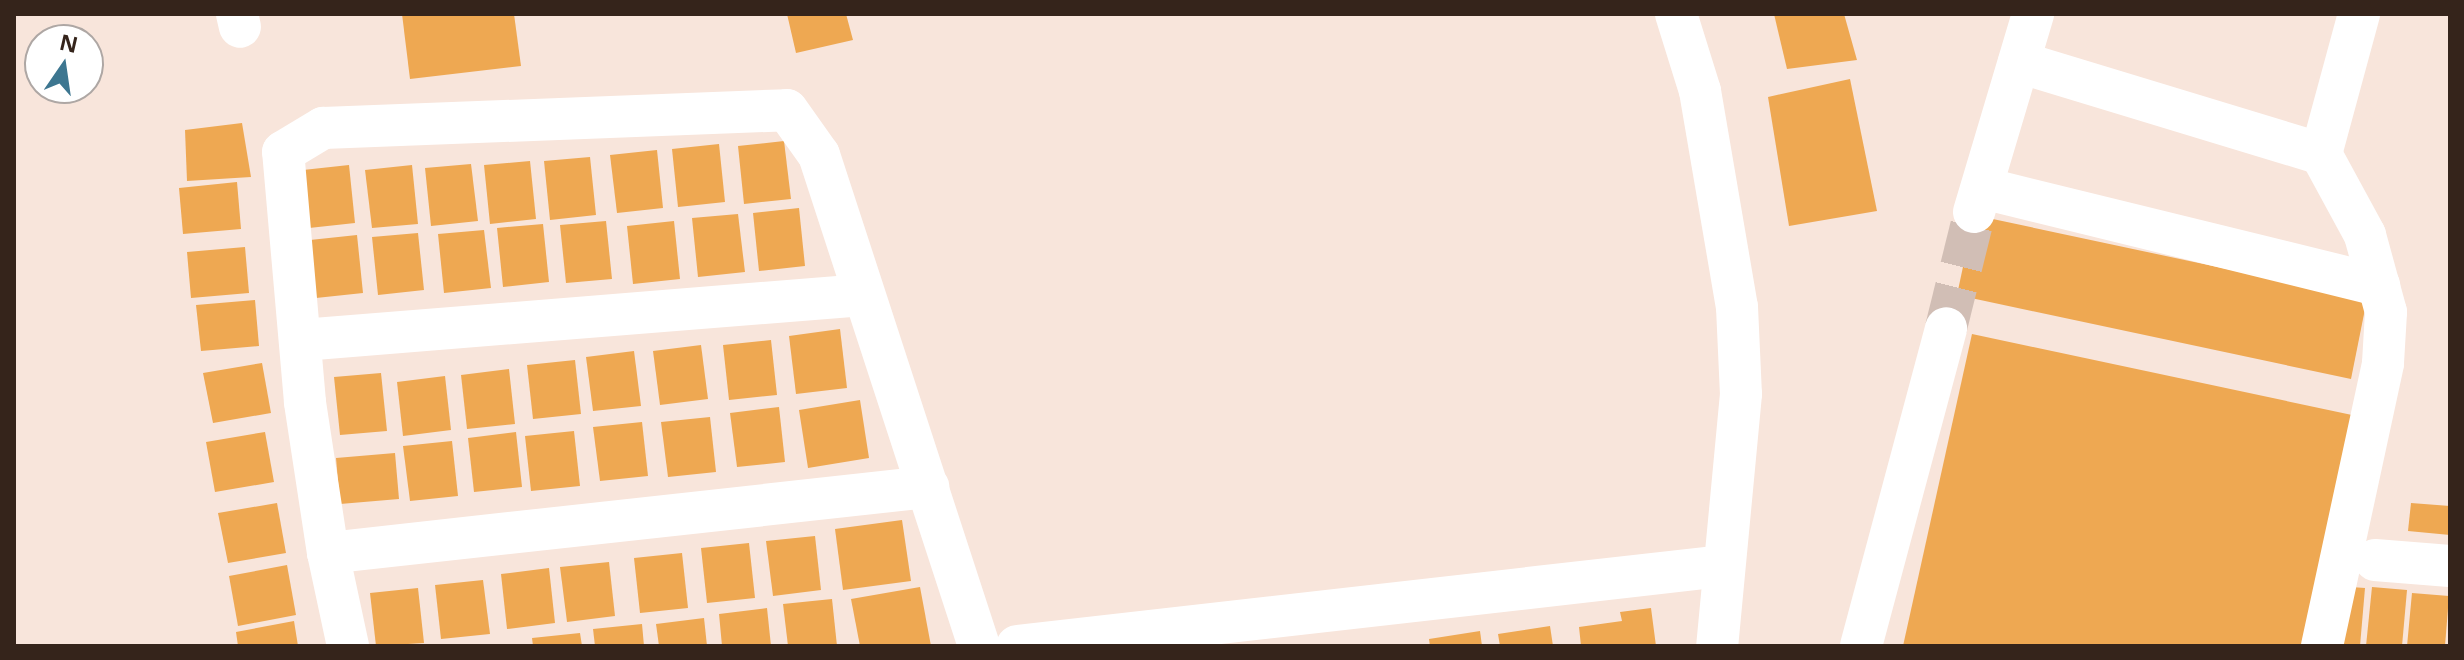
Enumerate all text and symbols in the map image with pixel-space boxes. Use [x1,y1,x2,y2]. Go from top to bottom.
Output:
north arrow [24,24,104,104]
text: N [57,26,81,59]

